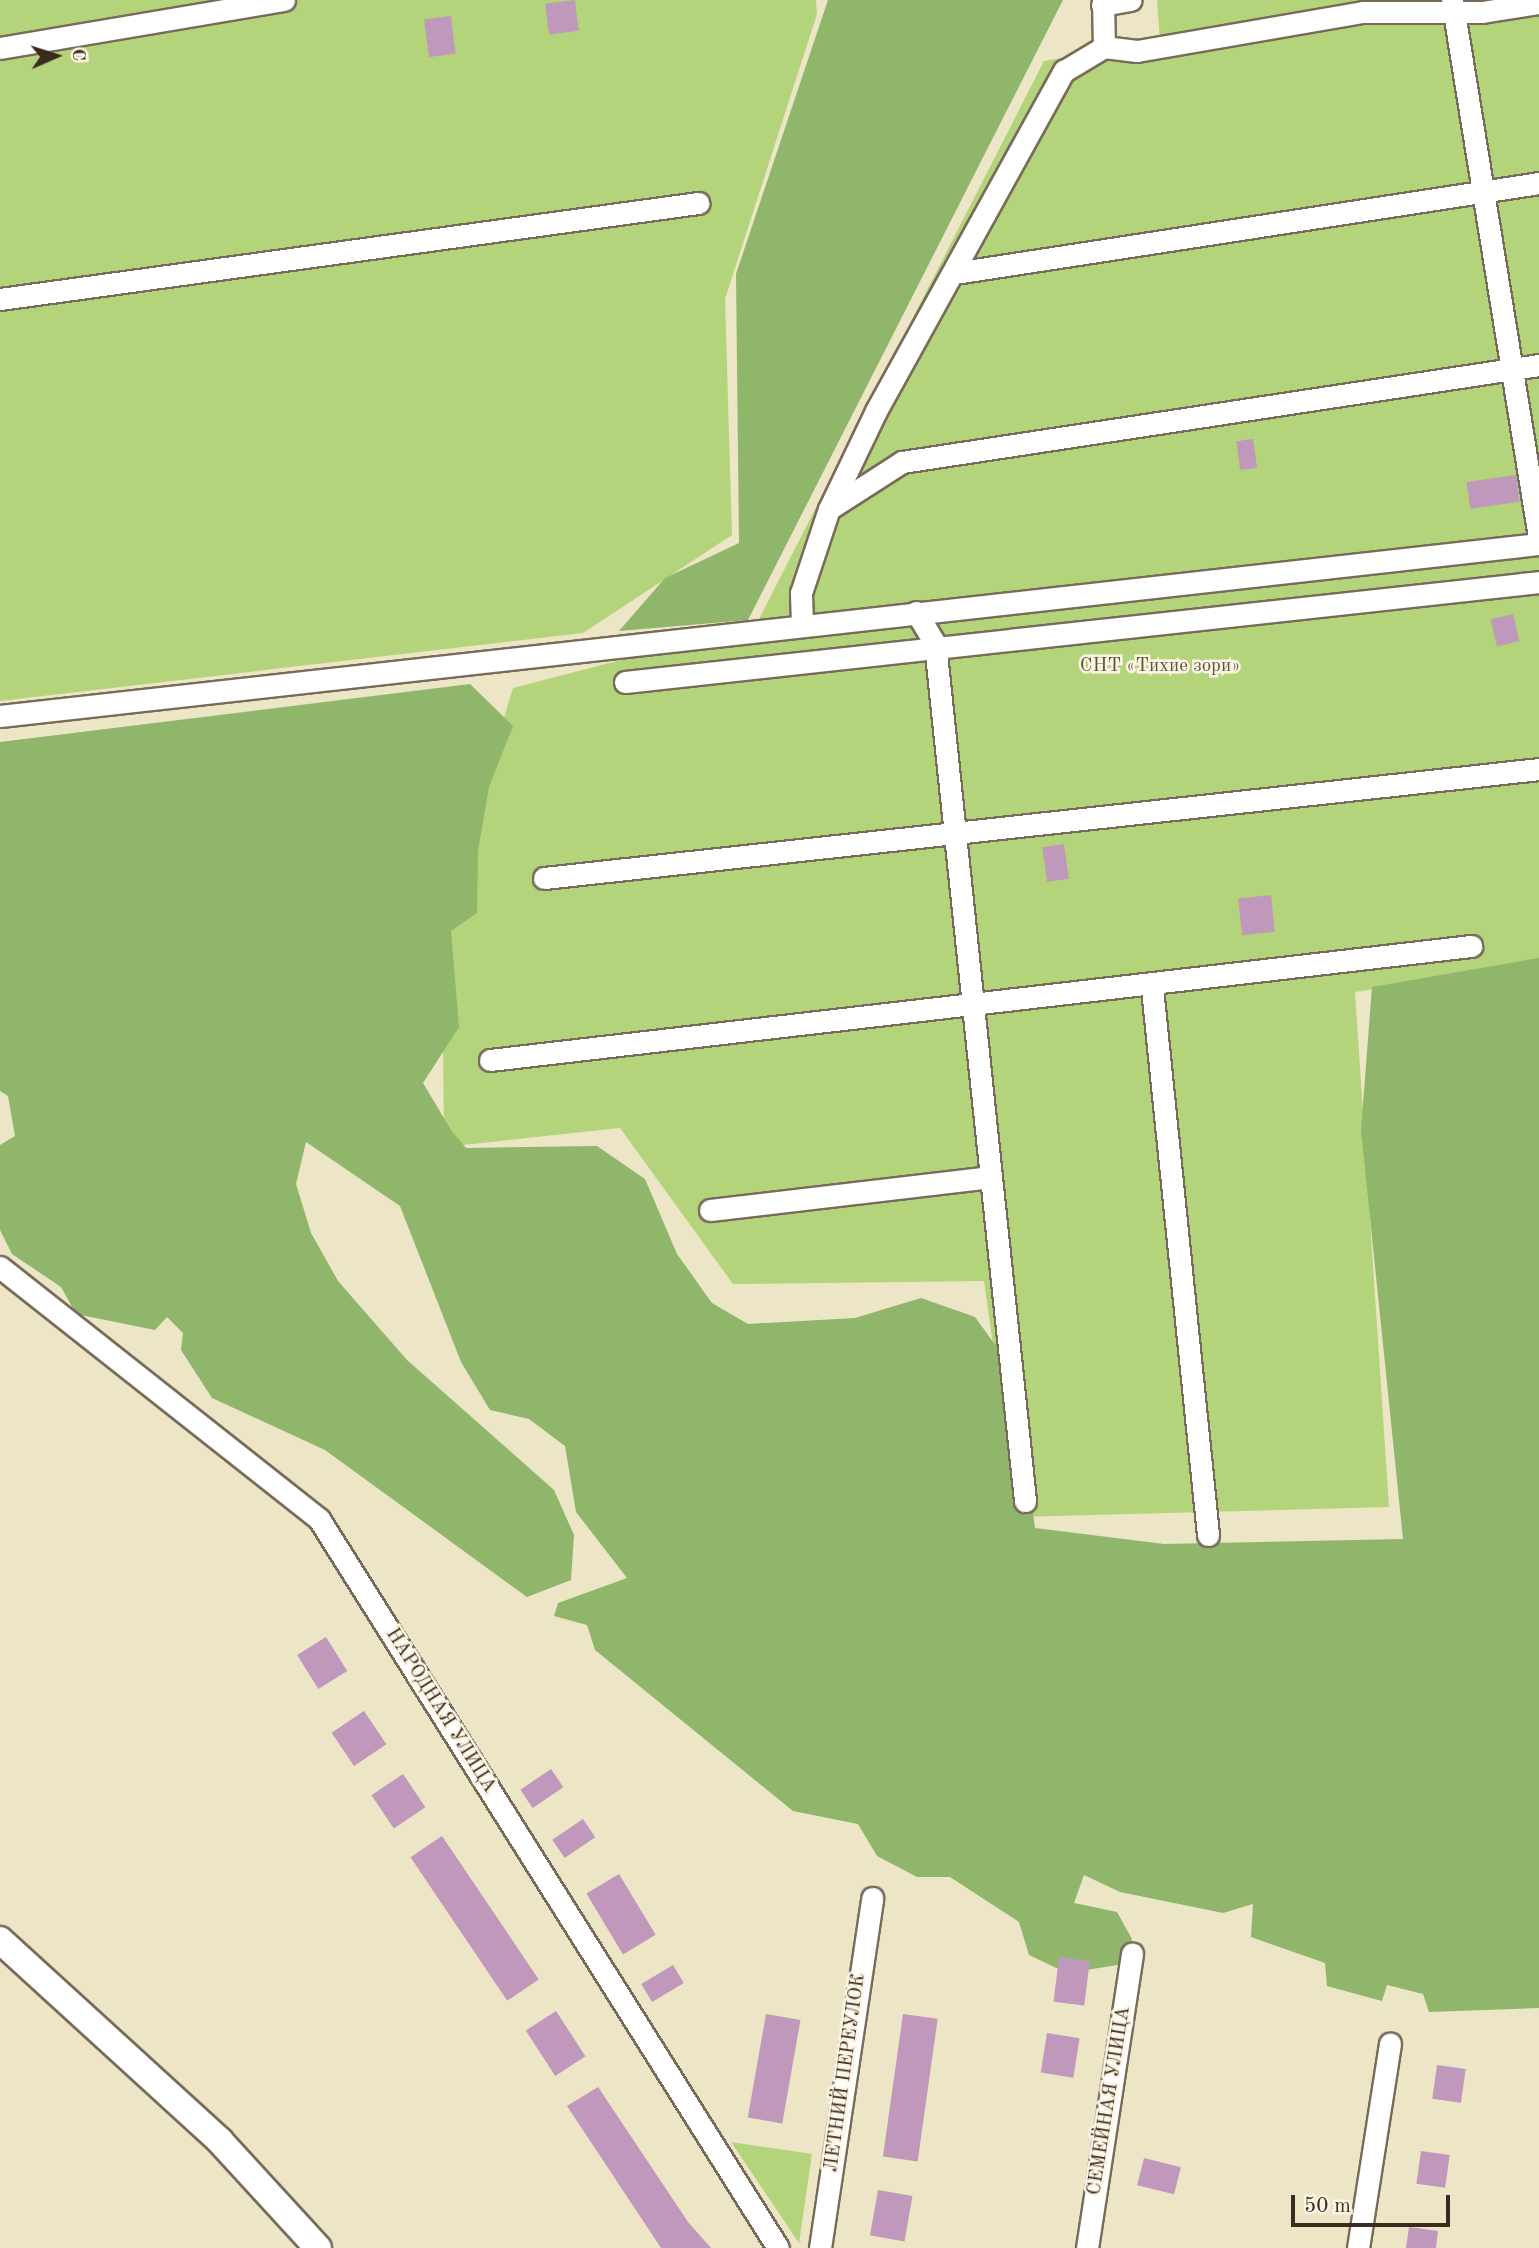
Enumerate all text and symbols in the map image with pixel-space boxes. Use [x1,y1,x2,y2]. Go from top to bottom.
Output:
north arrow [21,21,91,91]
text: С [68,48,87,62]
park label: СНТ «Тихие зори» [1080,656,1240,678]
street label: НАРОДНАЯ УЛИЦА [380,1624,500,1798]
street label: ЛЕТНИЙ ПЕРЕУЛОК [821,1972,871,2174]
street label: СЕМЕЙНАЯ УЛИЦА [1084,2005,1136,2197]
scale bar [1294,2182,1453,2226]
text: 50 m [1304,2196,1351,2217]

